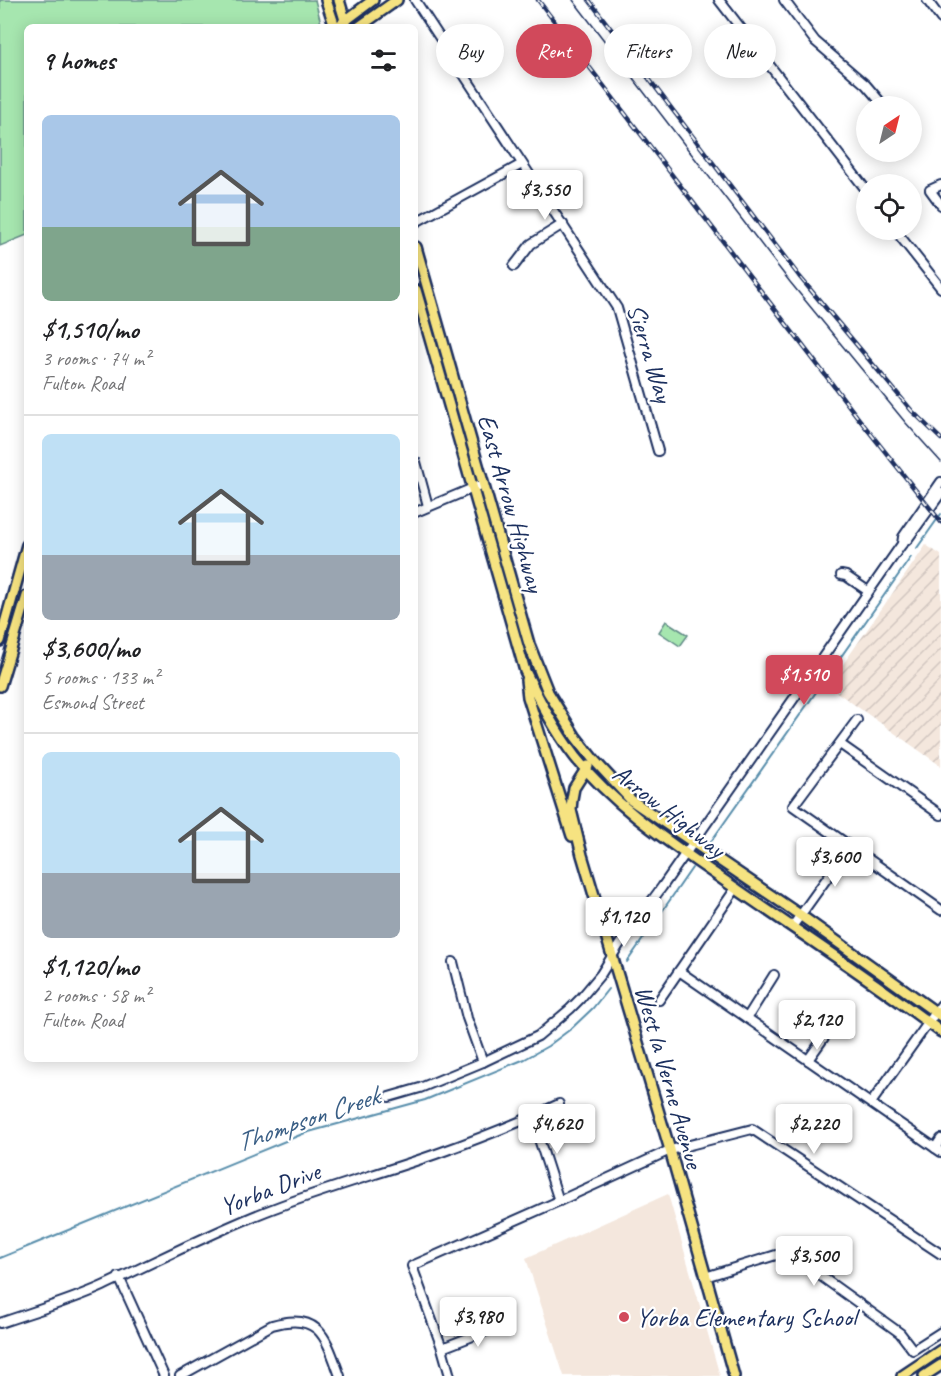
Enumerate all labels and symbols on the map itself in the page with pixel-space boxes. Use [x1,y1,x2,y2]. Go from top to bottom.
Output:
north arrow [856,96,922,162]
pin: $3,550 [496,170,594,221]
street label: Sierra Way [619,300,681,408]
street label: East Arrow Highway [470,410,553,598]
pin: $1,510 [755,655,853,706]
street label: Arrow Highway [606,757,734,867]
pin: $3,600 [786,837,884,888]
pin: $1,120 [575,897,673,948]
street label: West la Verne Avenue [627,982,712,1175]
pin: $2,120 [768,1000,866,1051]
water label: Thompson Creek [231,1077,388,1159]
pin: $4,620 [508,1104,606,1155]
pin: $2,220 [765,1104,863,1155]
street label: Yorba Drive [215,1154,327,1223]
pin: $3,500 [765,1236,863,1287]
pin: $3,980 [429,1297,527,1348]
place label: Yorba Elementary School [636,1301,861,1334]
marker: Yorba Elementary School [617,1310,631,1324]

